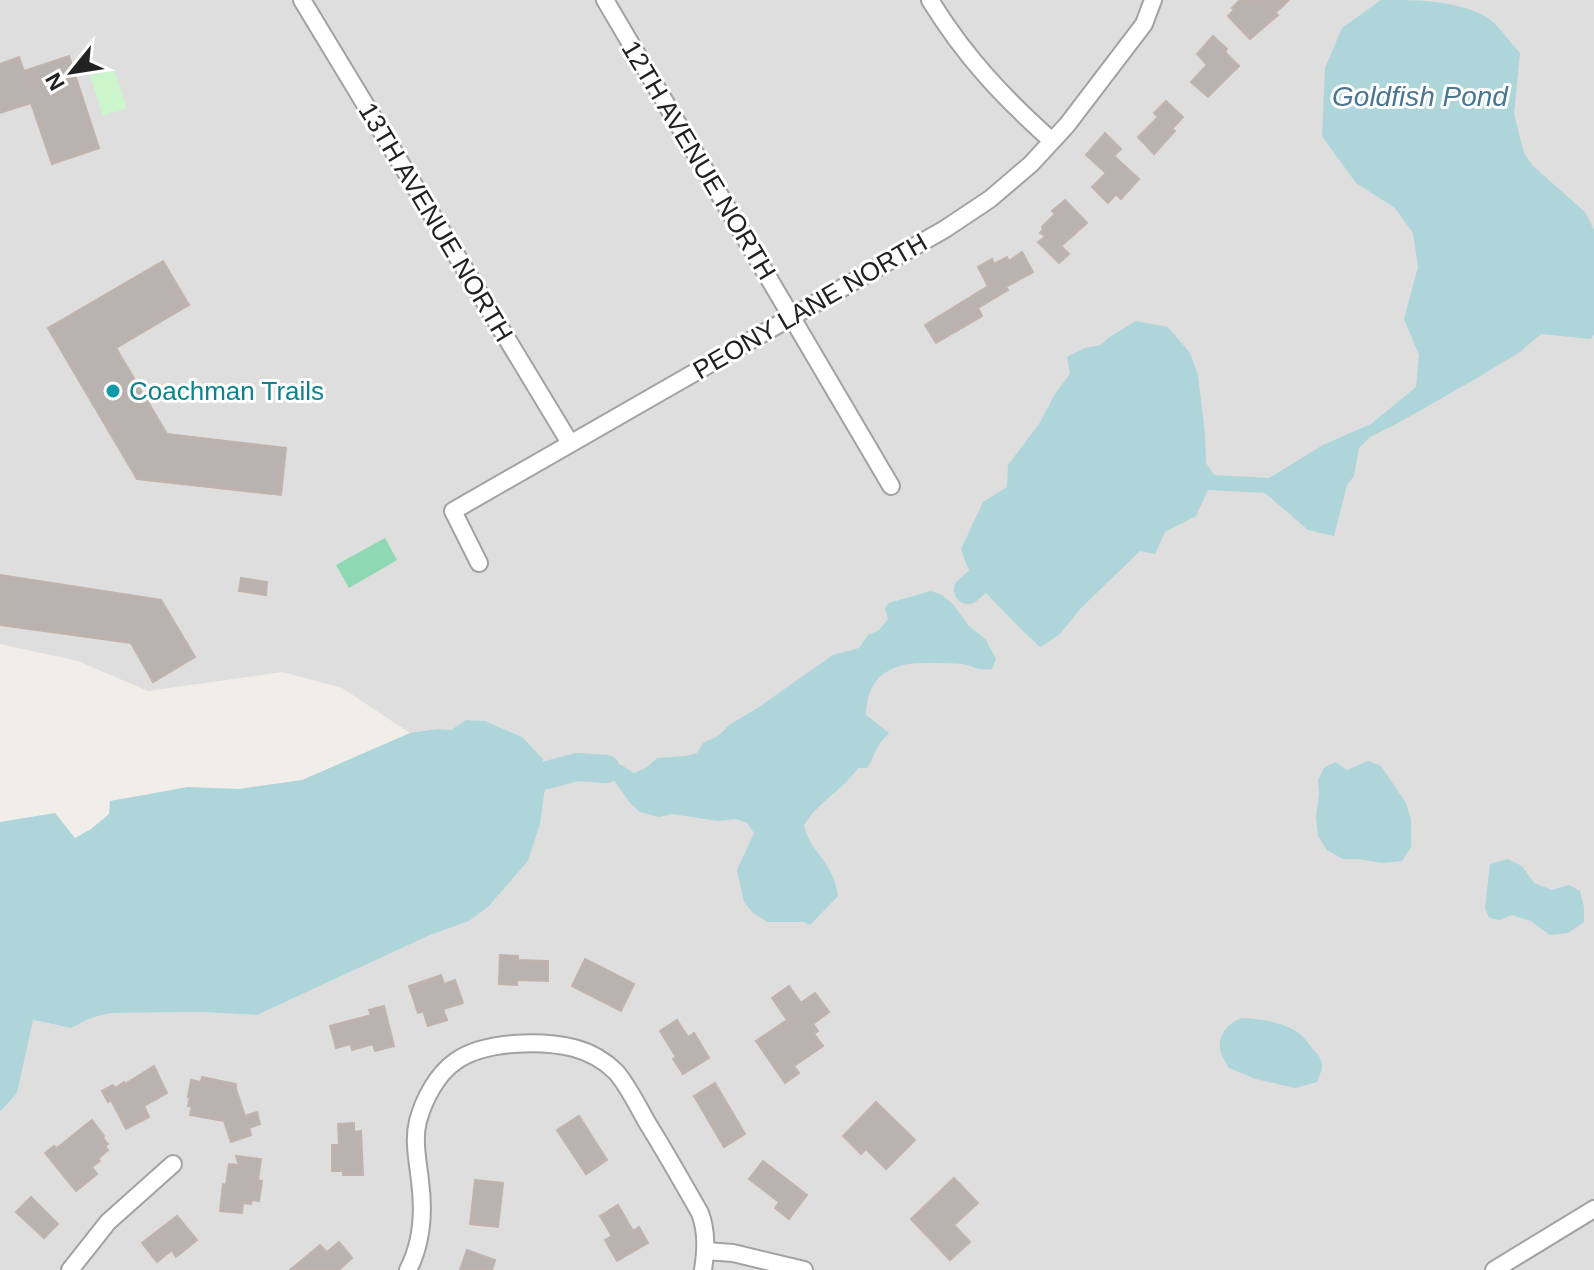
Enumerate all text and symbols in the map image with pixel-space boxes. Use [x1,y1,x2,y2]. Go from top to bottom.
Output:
north arrow [32,32,112,112]
street label: 12TH AVENUE NORTH [616,35,782,285]
text: N [40,69,70,95]
water label: Goldfish Pond [1332,81,1509,112]
street label: 13TH AVENUE NORTH [353,97,519,347]
street label: PEONY LANE NORTH [688,227,932,385]
place label: Coachman Trails [129,376,324,406]
marker: Coachman Trails [104,382,122,400]

